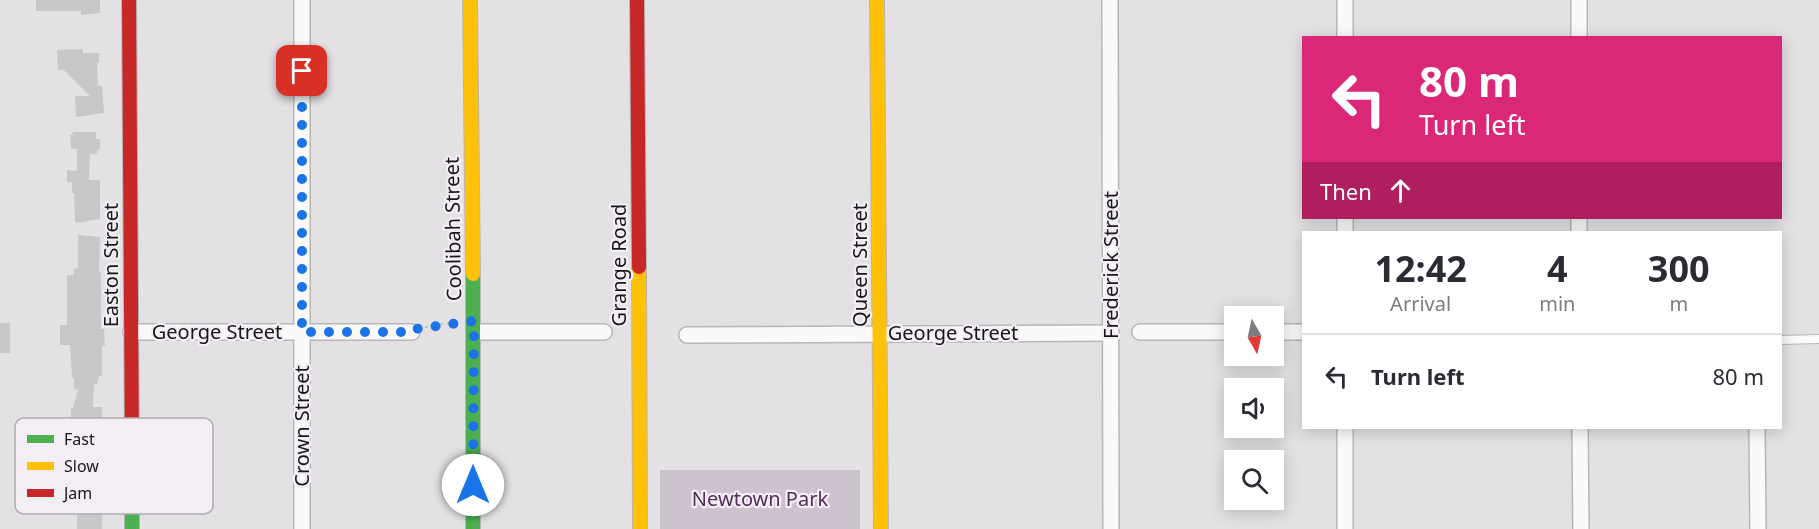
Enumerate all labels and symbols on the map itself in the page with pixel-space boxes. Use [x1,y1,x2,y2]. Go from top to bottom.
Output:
pin [276,45,327,96]
street label: Coolibah Street [438,157,467,301]
street label: Frederick Street [1097,191,1124,339]
street label: Easton Street [97,203,124,327]
street label: Queen Street [846,203,873,327]
street label: Grange Road [605,204,632,326]
north arrow [1224,306,1284,366]
street label: George Street [152,318,282,345]
street label: George Street [888,319,1018,346]
street label: Crown Street [288,365,315,487]
legend [15,418,213,514]
text: Fast [64,428,95,450]
position arrow [441,453,505,517]
text: Slow [64,455,99,477]
text: Jam [62,482,92,504]
park label: Newtown Park [692,485,828,512]

